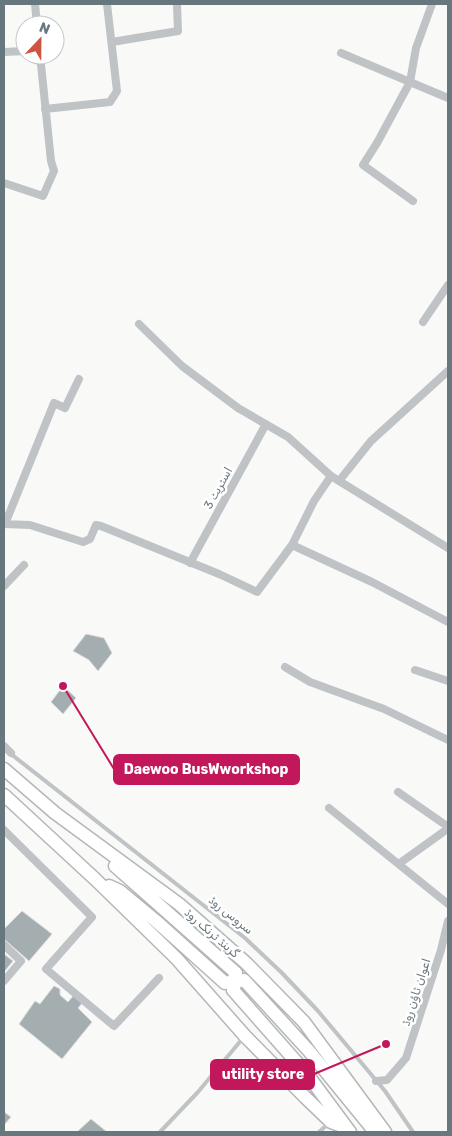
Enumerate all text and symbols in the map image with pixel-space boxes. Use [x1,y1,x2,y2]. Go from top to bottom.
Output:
north arrow [15,15,65,65]
text: N [37,19,53,38]
street label: اسٹریٹ 3 [201,465,236,512]
callout: Daewoo BusWworkshop [114,755,299,784]
text: Daewoo BusWworkshop [124,761,288,778]
street label: سروس روڈ [205,893,256,938]
street label: گرینڈ ٹرنک روڈ [181,906,243,962]
street label: اعوان ٹاؤن روڈ [399,957,434,1028]
callout: utility store [211,1060,314,1089]
text: utility store [222,1066,304,1083]

